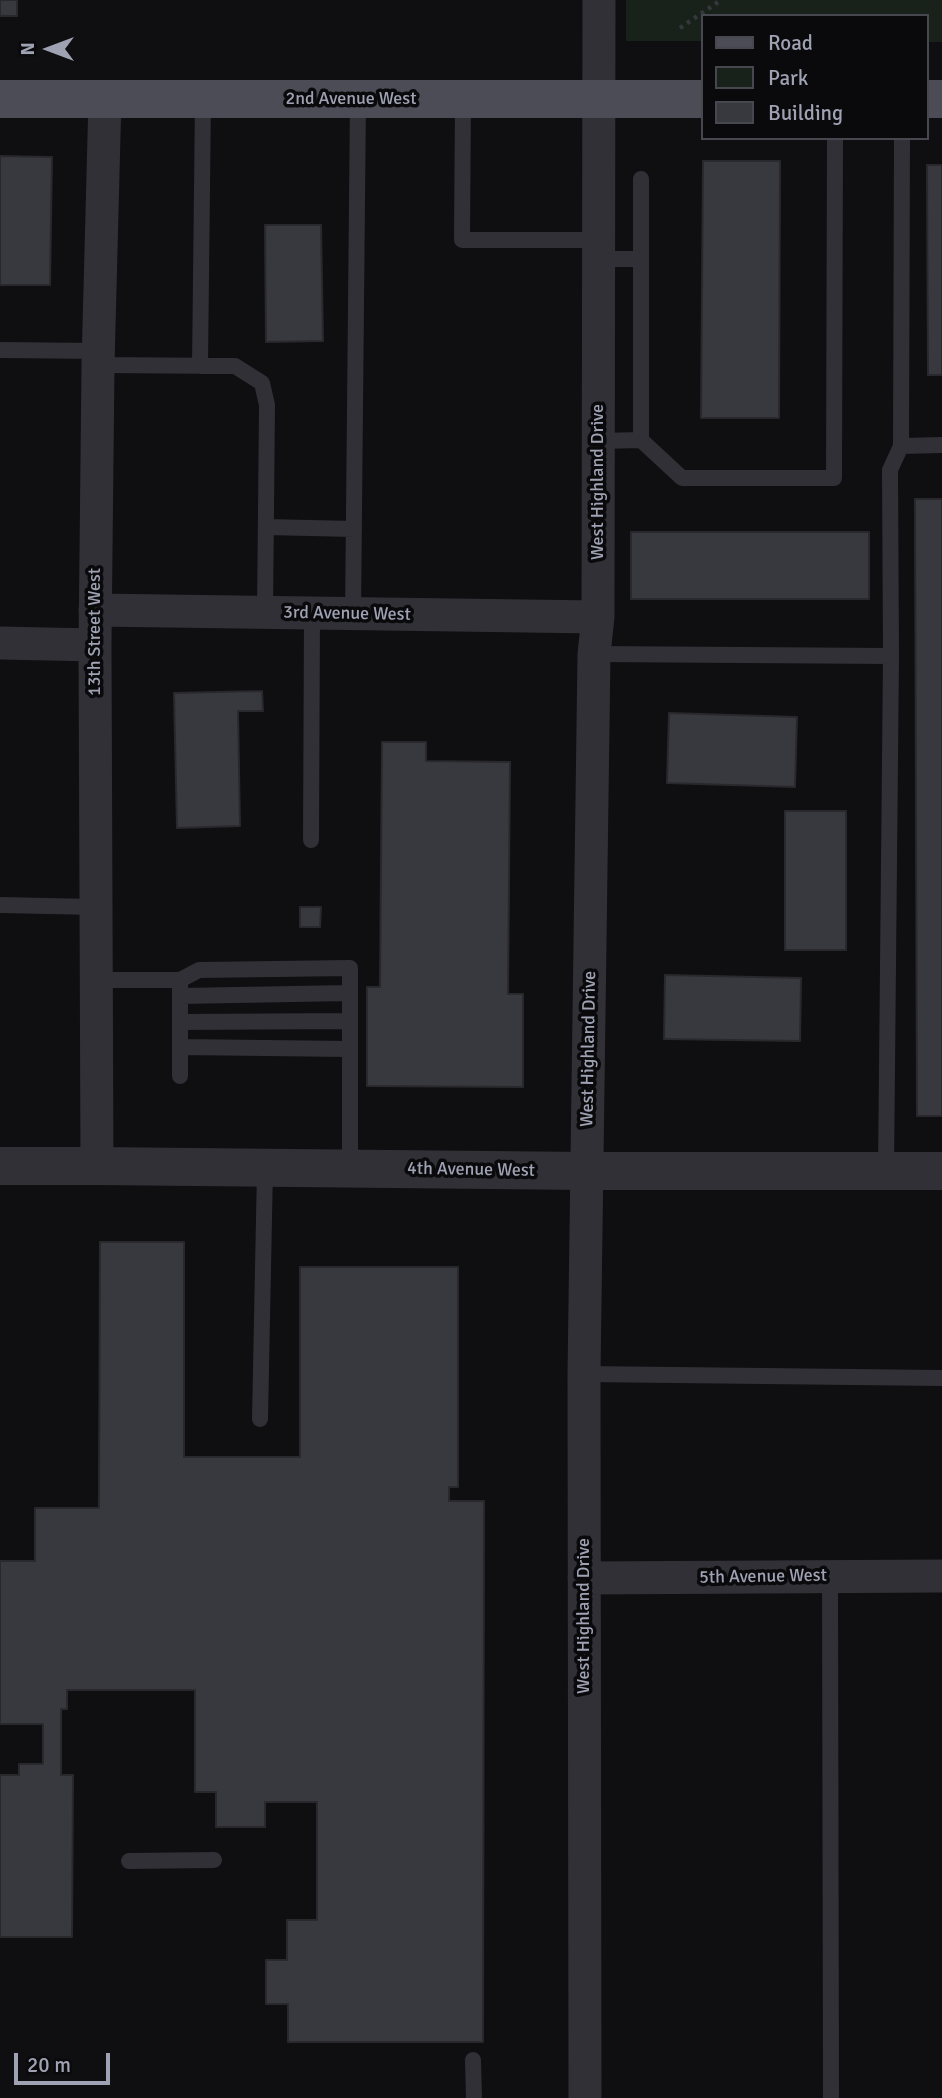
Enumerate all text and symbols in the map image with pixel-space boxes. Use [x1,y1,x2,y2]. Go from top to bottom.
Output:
north arrow [14,14,84,84]
legend [701,14,928,140]
text: Road [768,30,813,56]
text: N [16,42,40,56]
text: Park [768,65,808,91]
street label: 2nd Avenue West [285,88,417,110]
text: Building [768,100,843,126]
street label: West Highland Drive [587,404,609,560]
street label: 13th Street West [84,568,106,696]
street label: 3rd Avenue West [283,602,411,626]
street label: West Highland Drive [577,971,601,1127]
street label: 4th Avenue West [407,1158,535,1182]
street label: West Highland Drive [573,1538,595,1694]
street label: 5th Avenue West [699,1565,827,1589]
scale bar [18,2038,114,2082]
text: 20 m [27,2052,71,2078]

